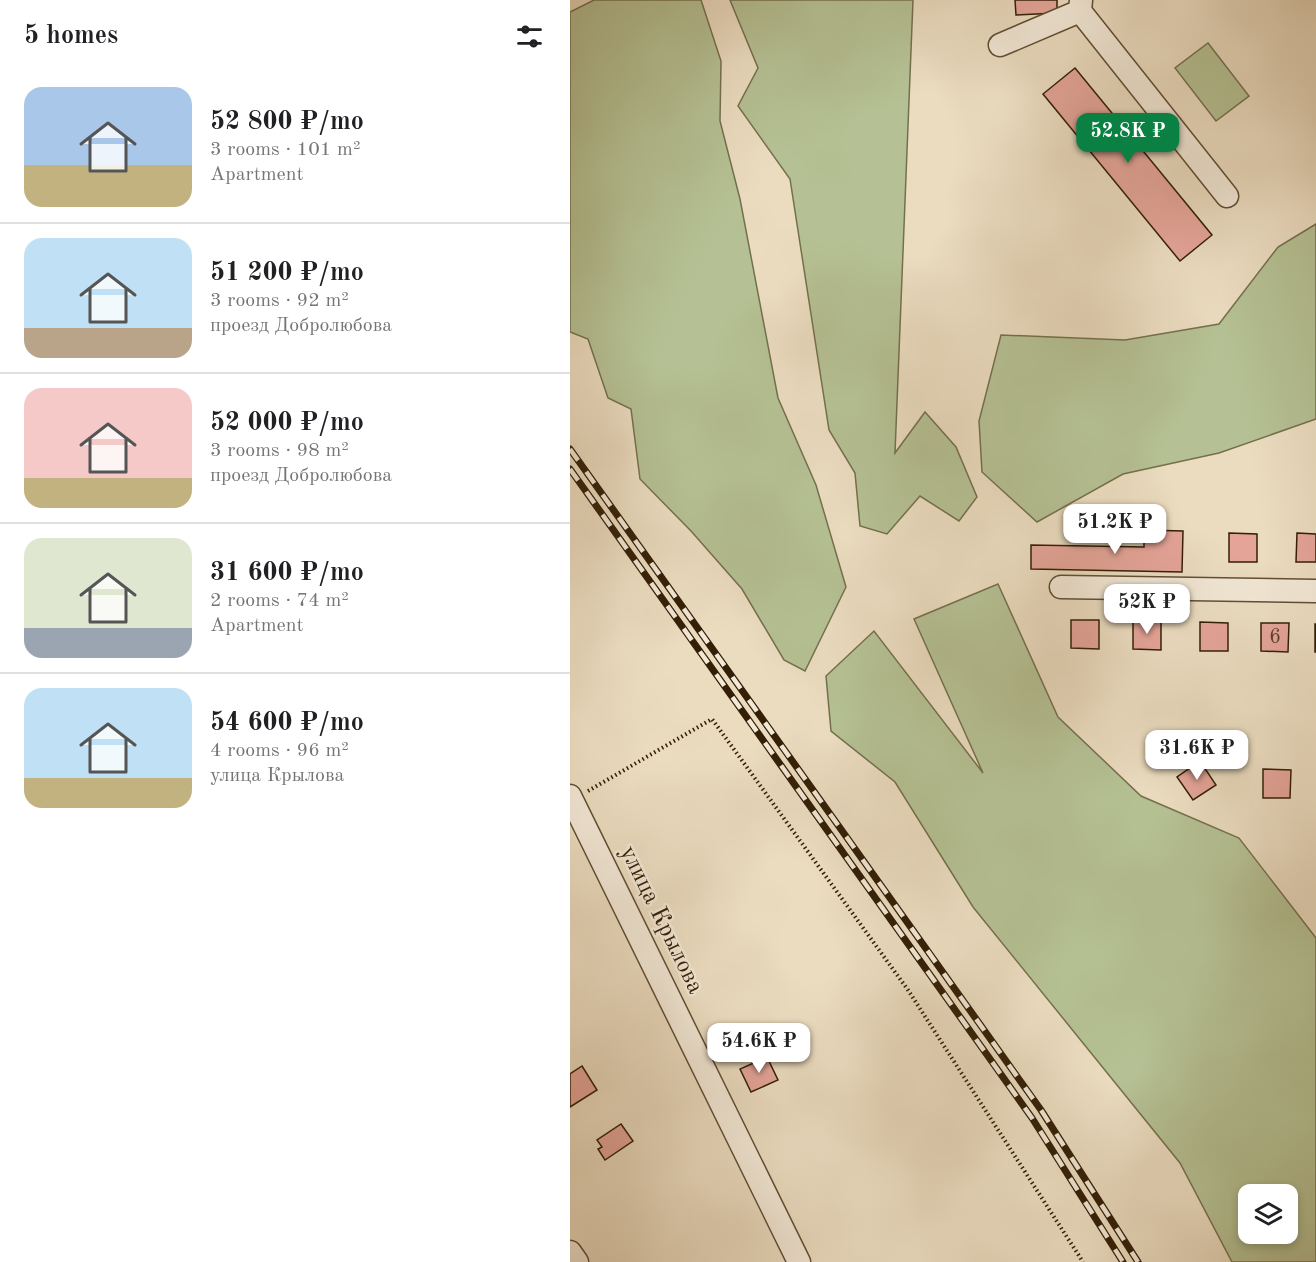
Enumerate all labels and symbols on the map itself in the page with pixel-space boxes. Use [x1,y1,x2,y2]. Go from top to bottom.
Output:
pin: 52.8K ₽ [1073,113,1183,164]
pin: 51.2K ₽ [1060,504,1170,555]
pin: 52K ₽ [1105,584,1189,635]
house number: 6 [1269,627,1281,648]
pin: 31.6K ₽ [1142,730,1252,781]
street label: улица Крылова [615,842,707,998]
pin: 54.6K ₽ [704,1023,814,1074]

